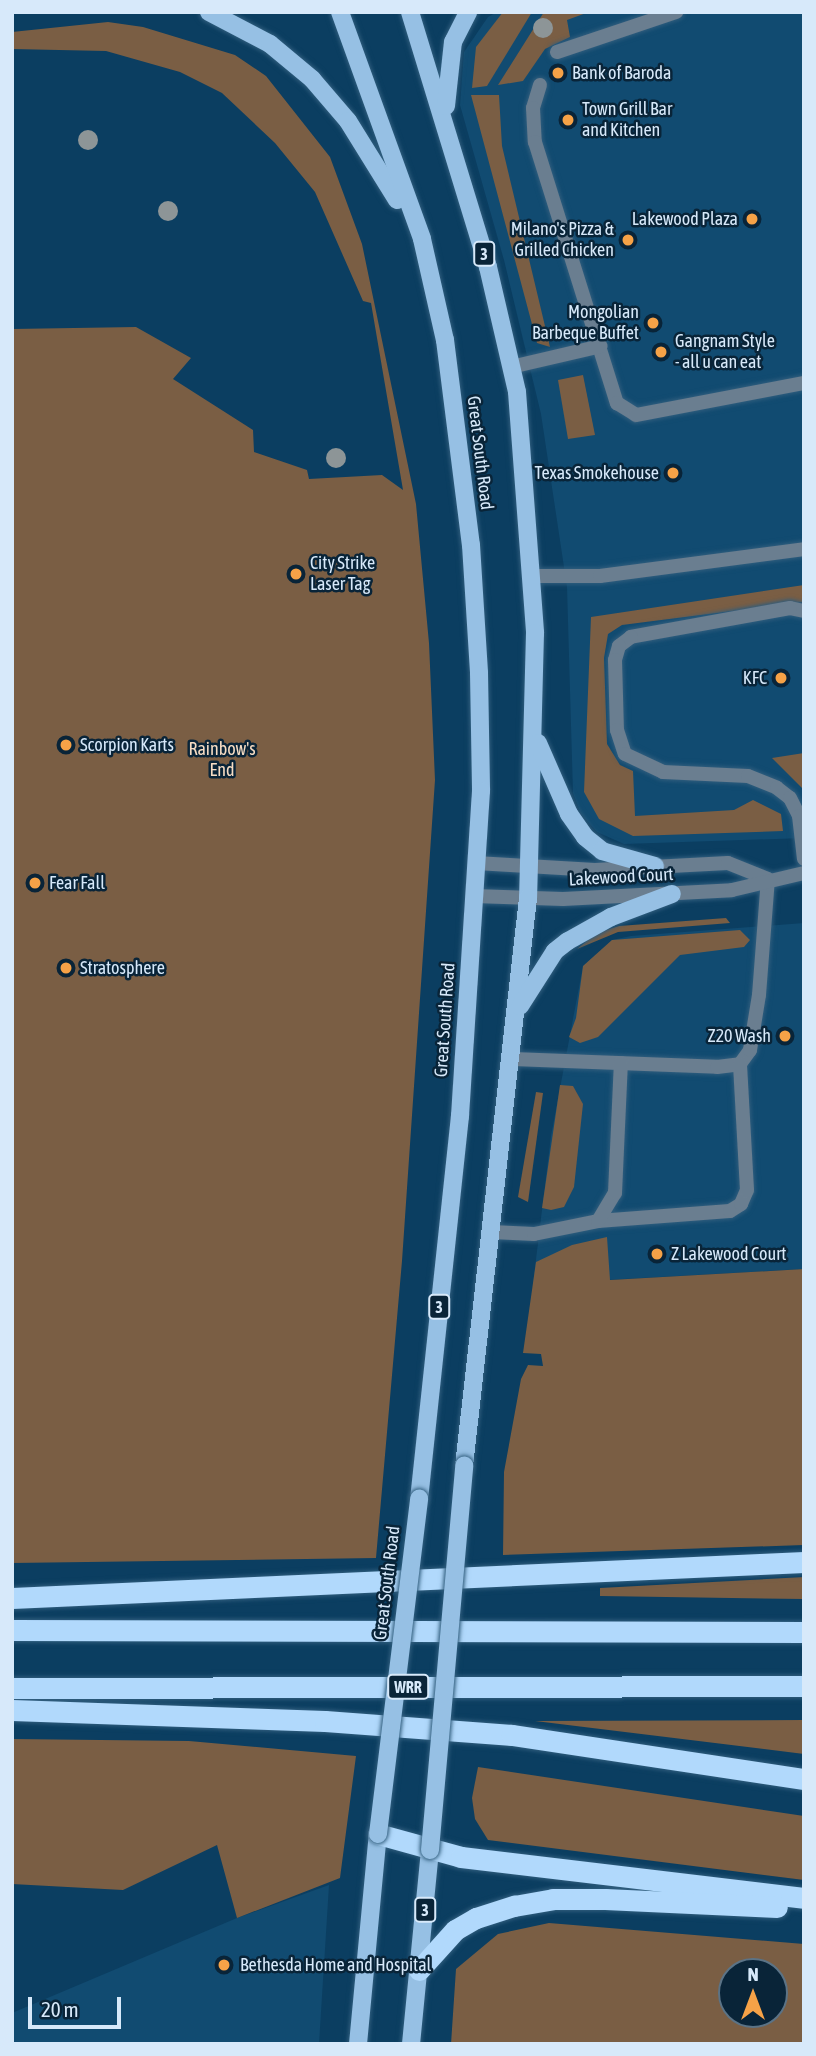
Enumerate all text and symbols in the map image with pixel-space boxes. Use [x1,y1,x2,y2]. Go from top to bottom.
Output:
place label: Bank of Baroda [572,62,671,84]
marker: Bank of Baroda [550,65,566,81]
place label: Town Grill Bar and Kitchen [582,99,672,142]
marker: Town Grill Bar and Kitchen [560,112,576,128]
place label: Lakewood Plaza [632,208,738,230]
marker: Lakewood Plaza [744,211,760,227]
place label: Milano's Pizza & Grilled Chicken [511,219,614,262]
marker: Milano's Pizza & Grilled Chicken [620,232,636,248]
road number: 3 [472,242,496,266]
place label: Mongolian Barbeque Buffet [532,302,639,344]
marker: Mongolian Barbeque Buffet [645,315,661,331]
place label: Gangnam Style - all u can eat [675,331,775,374]
marker: Gangnam Style - all u can eat [653,344,669,360]
street label: Great South Road [462,395,498,511]
place label: Texas Smokehouse [535,462,659,484]
marker: Texas Smokehouse [665,465,681,481]
place label: City Strike Laser Tag [310,553,375,596]
marker: City Strike Laser Tag [288,566,304,582]
place label: KFC [743,667,767,689]
marker: KFC [773,670,789,686]
place label: Scorpion Karts [80,734,174,756]
marker: Scorpion Karts [58,737,74,753]
park label: Rainbow's End [188,739,256,782]
street label: Lakewood Court [568,863,674,891]
place label: Fear Fall [49,872,105,894]
marker: Fear Fall [27,875,43,891]
place label: Stratosphere [80,957,165,979]
marker: Stratosphere [58,960,74,976]
street label: Great South Road [430,962,460,1078]
place label: Z20 Wash [708,1025,771,1047]
marker: Z20 Wash [777,1028,793,1044]
place label: Z Lakewood Court [671,1243,787,1265]
marker: Z Lakewood Court [649,1246,665,1262]
road number: 3 [427,1294,451,1320]
street label: Great South Road [369,1525,405,1641]
road number: WRR [387,1674,429,1700]
road number: 3 [413,1898,437,1922]
place label: Bethesda Home and Hospital [240,1954,431,1976]
marker: Bethesda Home and Hospital [214,1955,234,1975]
north arrow [718,1958,788,2028]
text: N [747,1963,759,1985]
scale bar [32,1982,124,2026]
text: 20 m [41,1997,79,2021]

